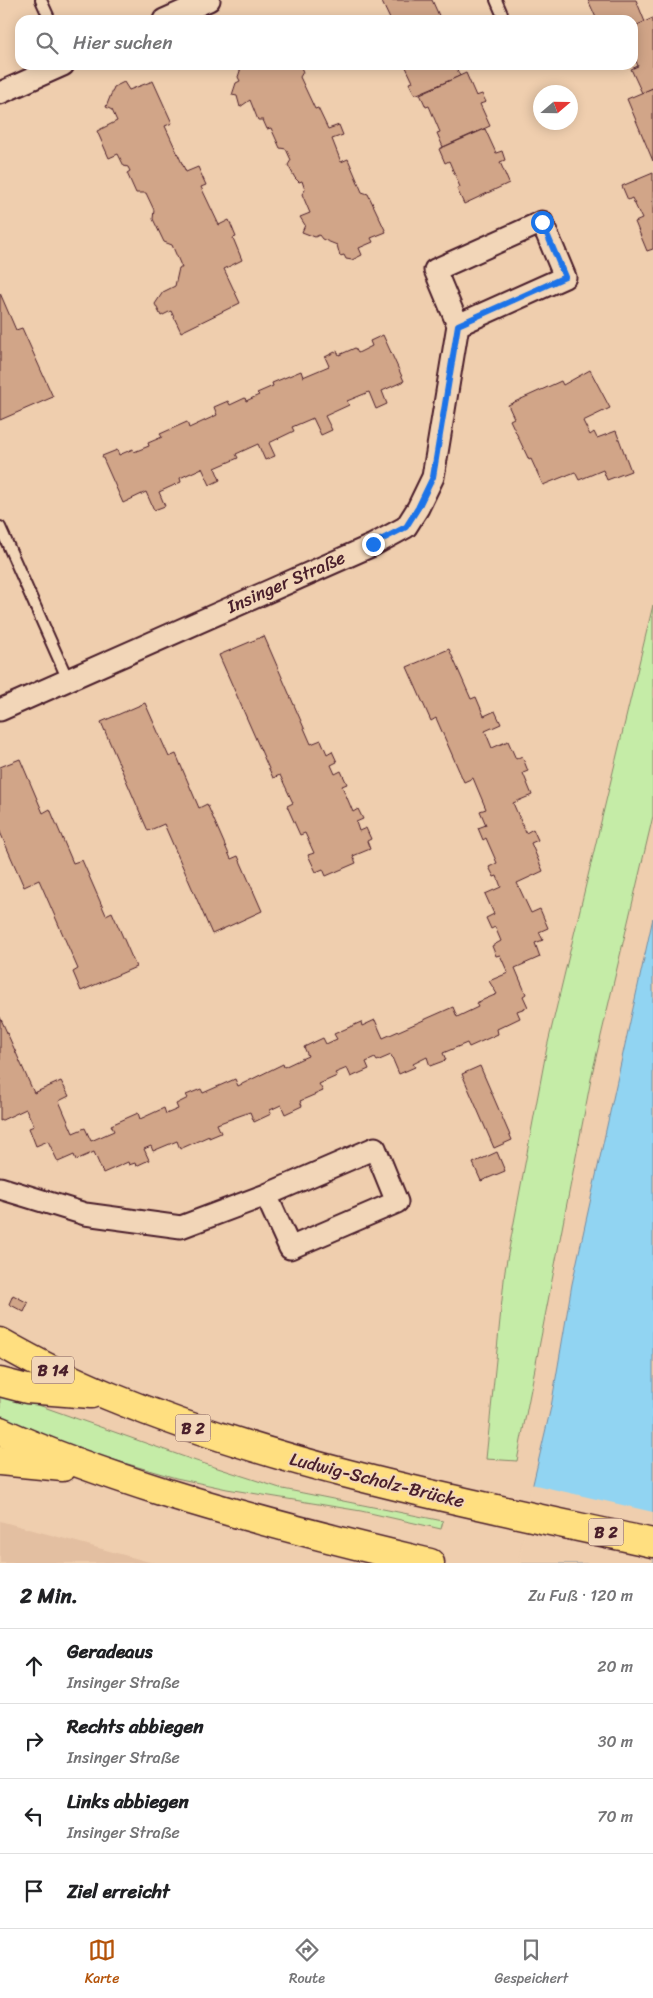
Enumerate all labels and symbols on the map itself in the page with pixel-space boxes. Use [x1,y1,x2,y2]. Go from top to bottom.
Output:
north arrow [533,85,578,130]
route start [531,211,554,234]
route end [362,533,385,556]
street label: Insinger Straße [221,542,350,623]
road number: B 14 [32,1356,74,1384]
road number: B 2 [176,1415,210,1442]
street label: Ludwig-Scholz-Brücke [286,1443,468,1517]
road number: B 2 [588,1518,624,1545]

